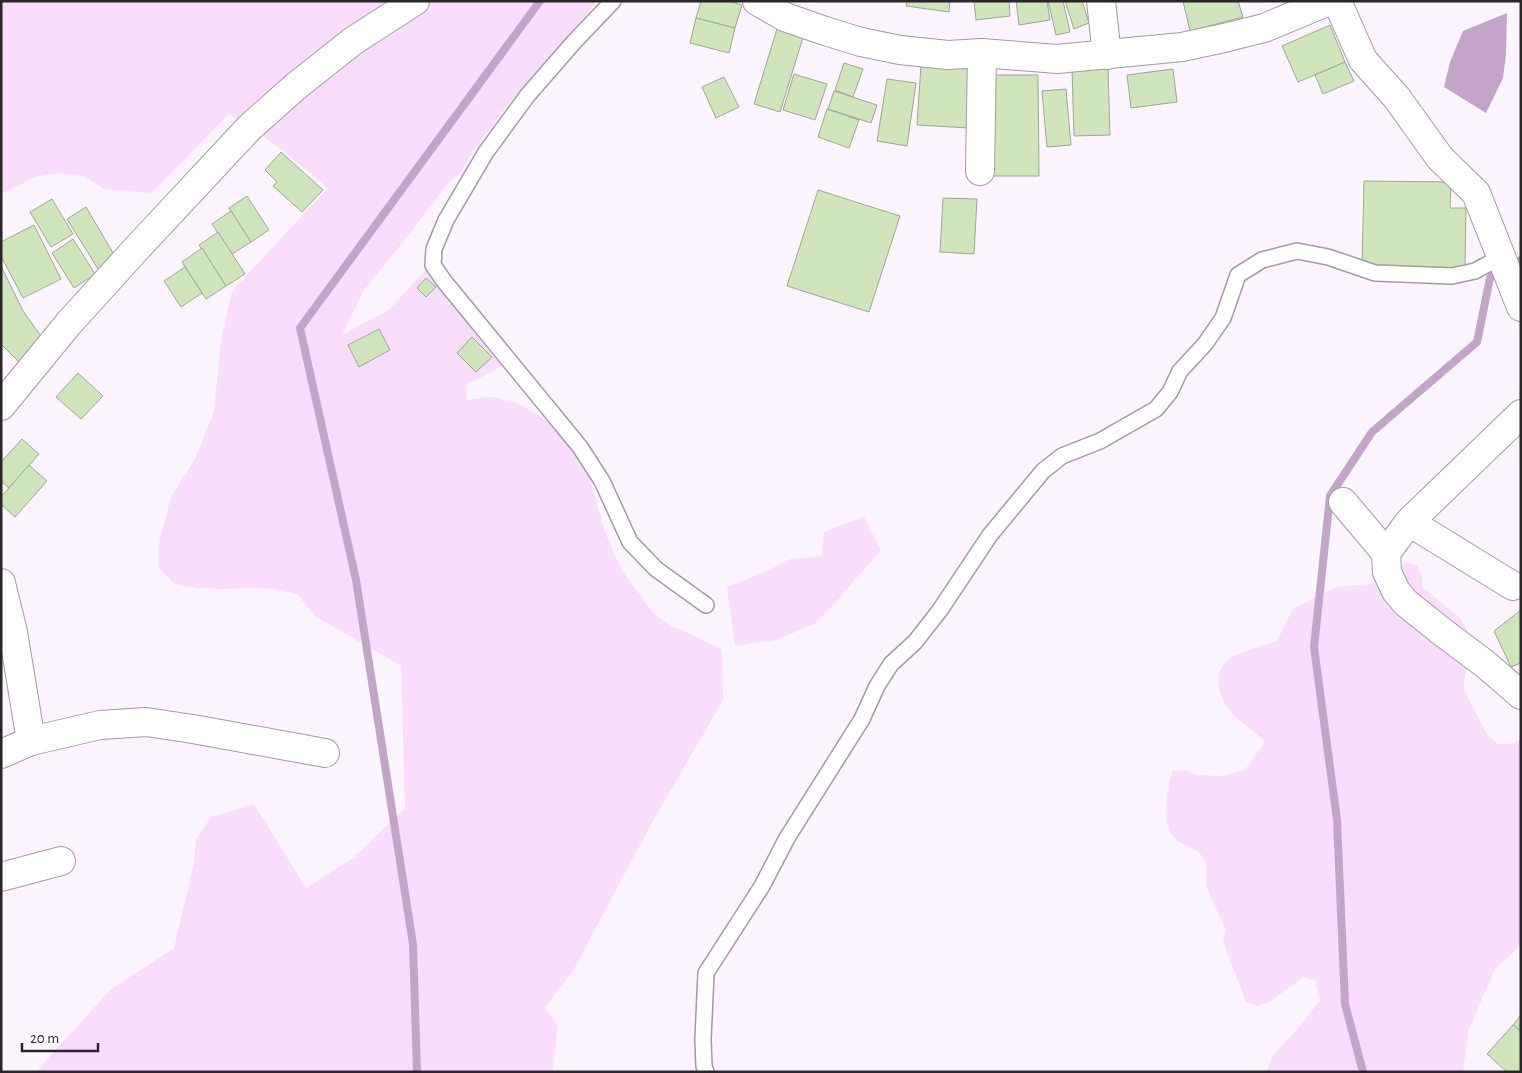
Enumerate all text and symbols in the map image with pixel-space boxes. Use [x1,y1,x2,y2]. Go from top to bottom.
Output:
scale bar [22,1020,99,1052]
text: 20 m [30,1031,59,1046]

